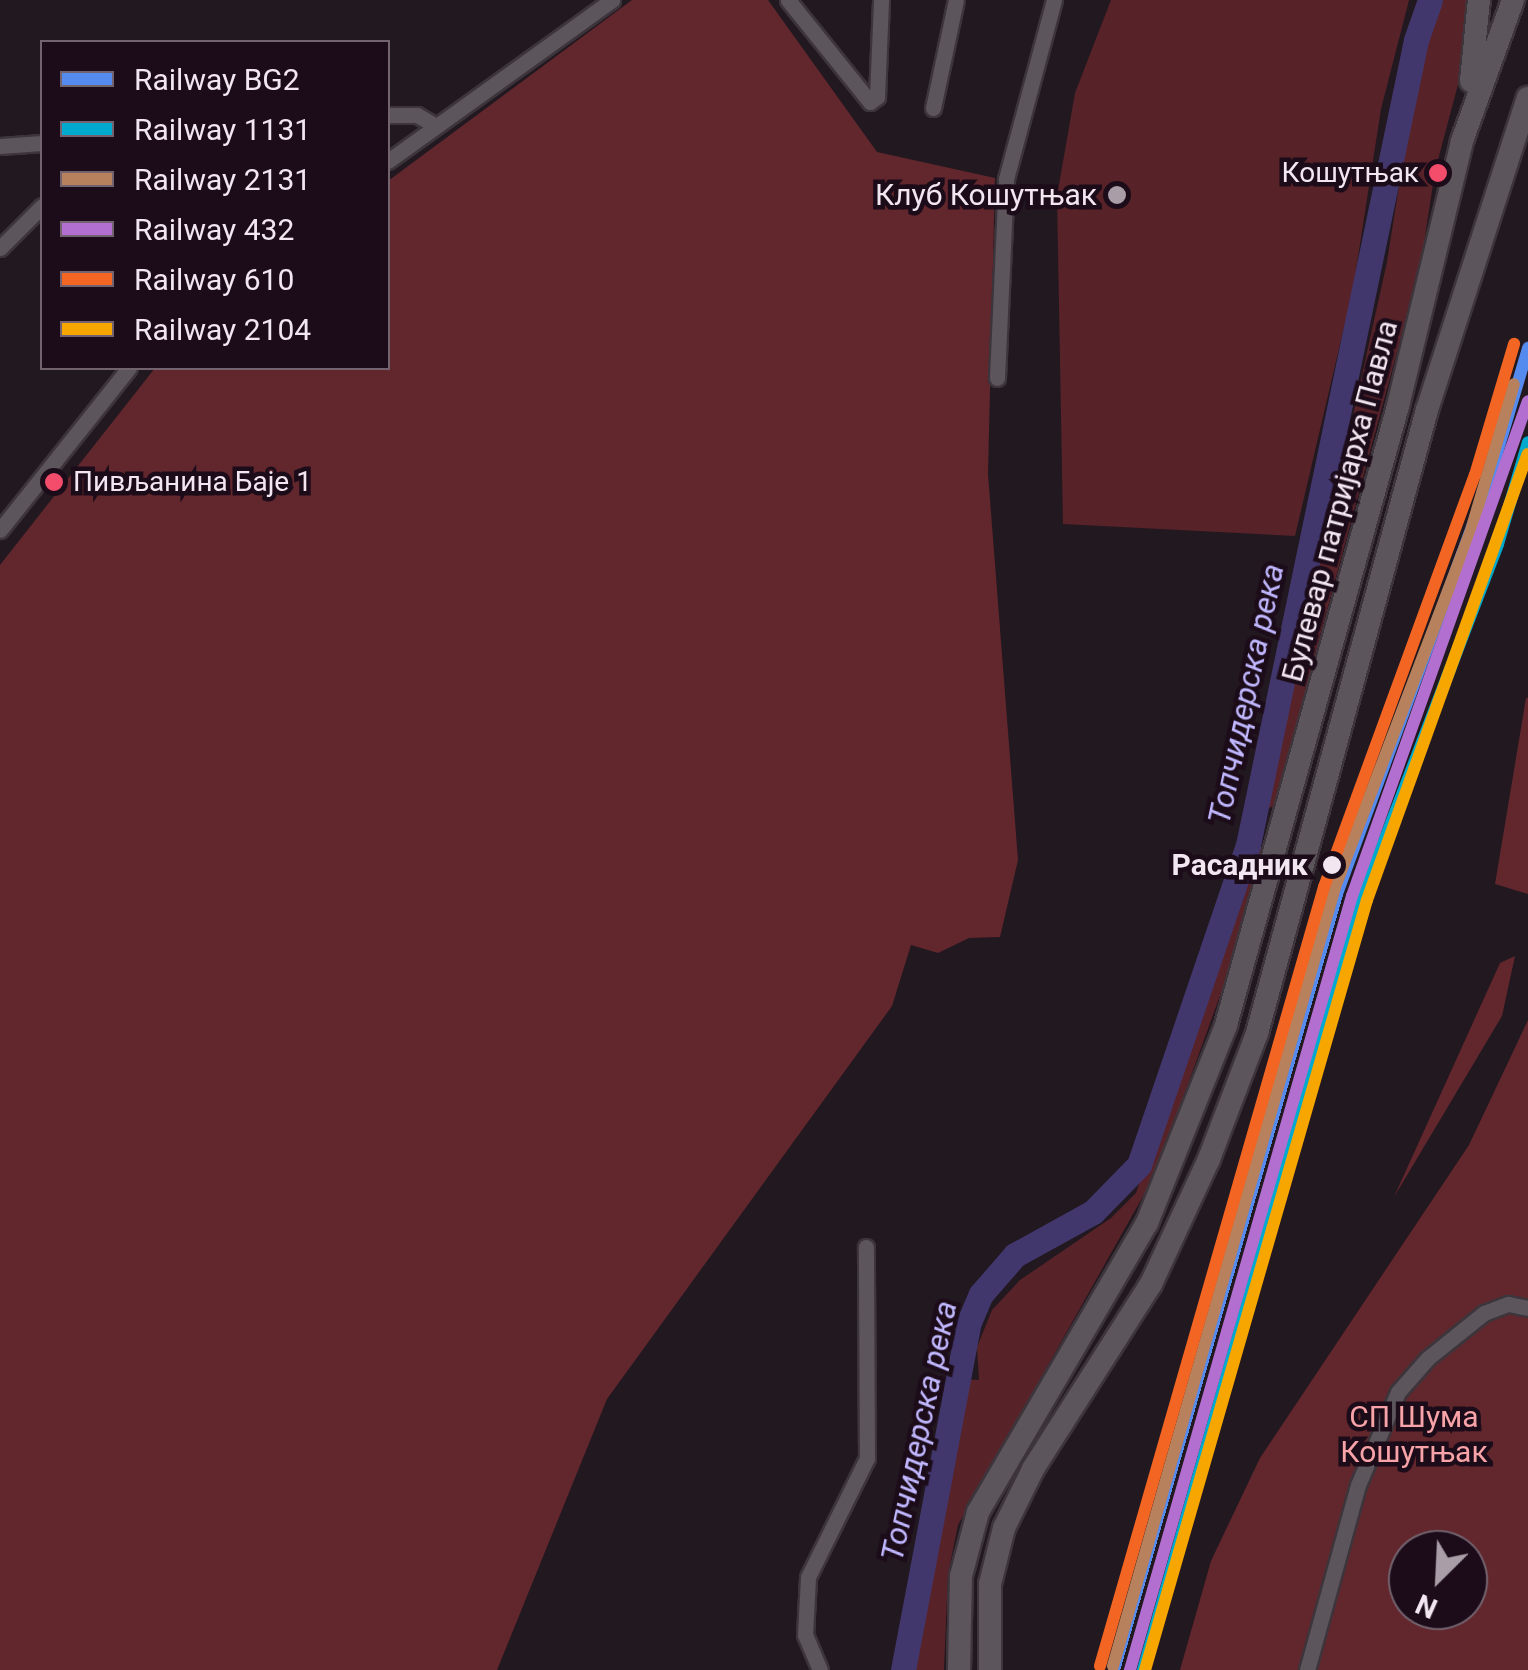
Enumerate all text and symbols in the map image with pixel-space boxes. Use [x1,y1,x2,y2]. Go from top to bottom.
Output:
legend [40,40,390,370]
text: Railway BG2 [134,62,300,97]
text: Railway 1131 [134,112,311,147]
place label: Кошутњак [1282,156,1419,190]
text: Railway 2131 [134,162,311,197]
marker: Кошутњак [1428,163,1448,183]
place label: Клуб Кошутњак [875,177,1097,213]
marker: Клуб Кошутњак [1106,184,1128,206]
text: Railway 432 [134,212,294,247]
text: Railway 610 [134,262,294,297]
text: Railway 2104 [134,312,311,347]
street label: Булевар патријарха Павла [1274,316,1406,686]
place label: Пивљанина Баје 1 [73,465,312,499]
marker: Пивљанина Баје 1 [44,472,64,492]
water label: Топчидерска река [1200,560,1292,828]
place label: Расадник [1171,847,1308,883]
marker: Расадник [1317,850,1347,880]
water label: Топчидерска река [873,1297,965,1565]
park label: СП Шума Кошутњак [1340,1399,1488,1470]
north arrow [1388,1530,1488,1630]
text: N [1411,1587,1442,1625]

